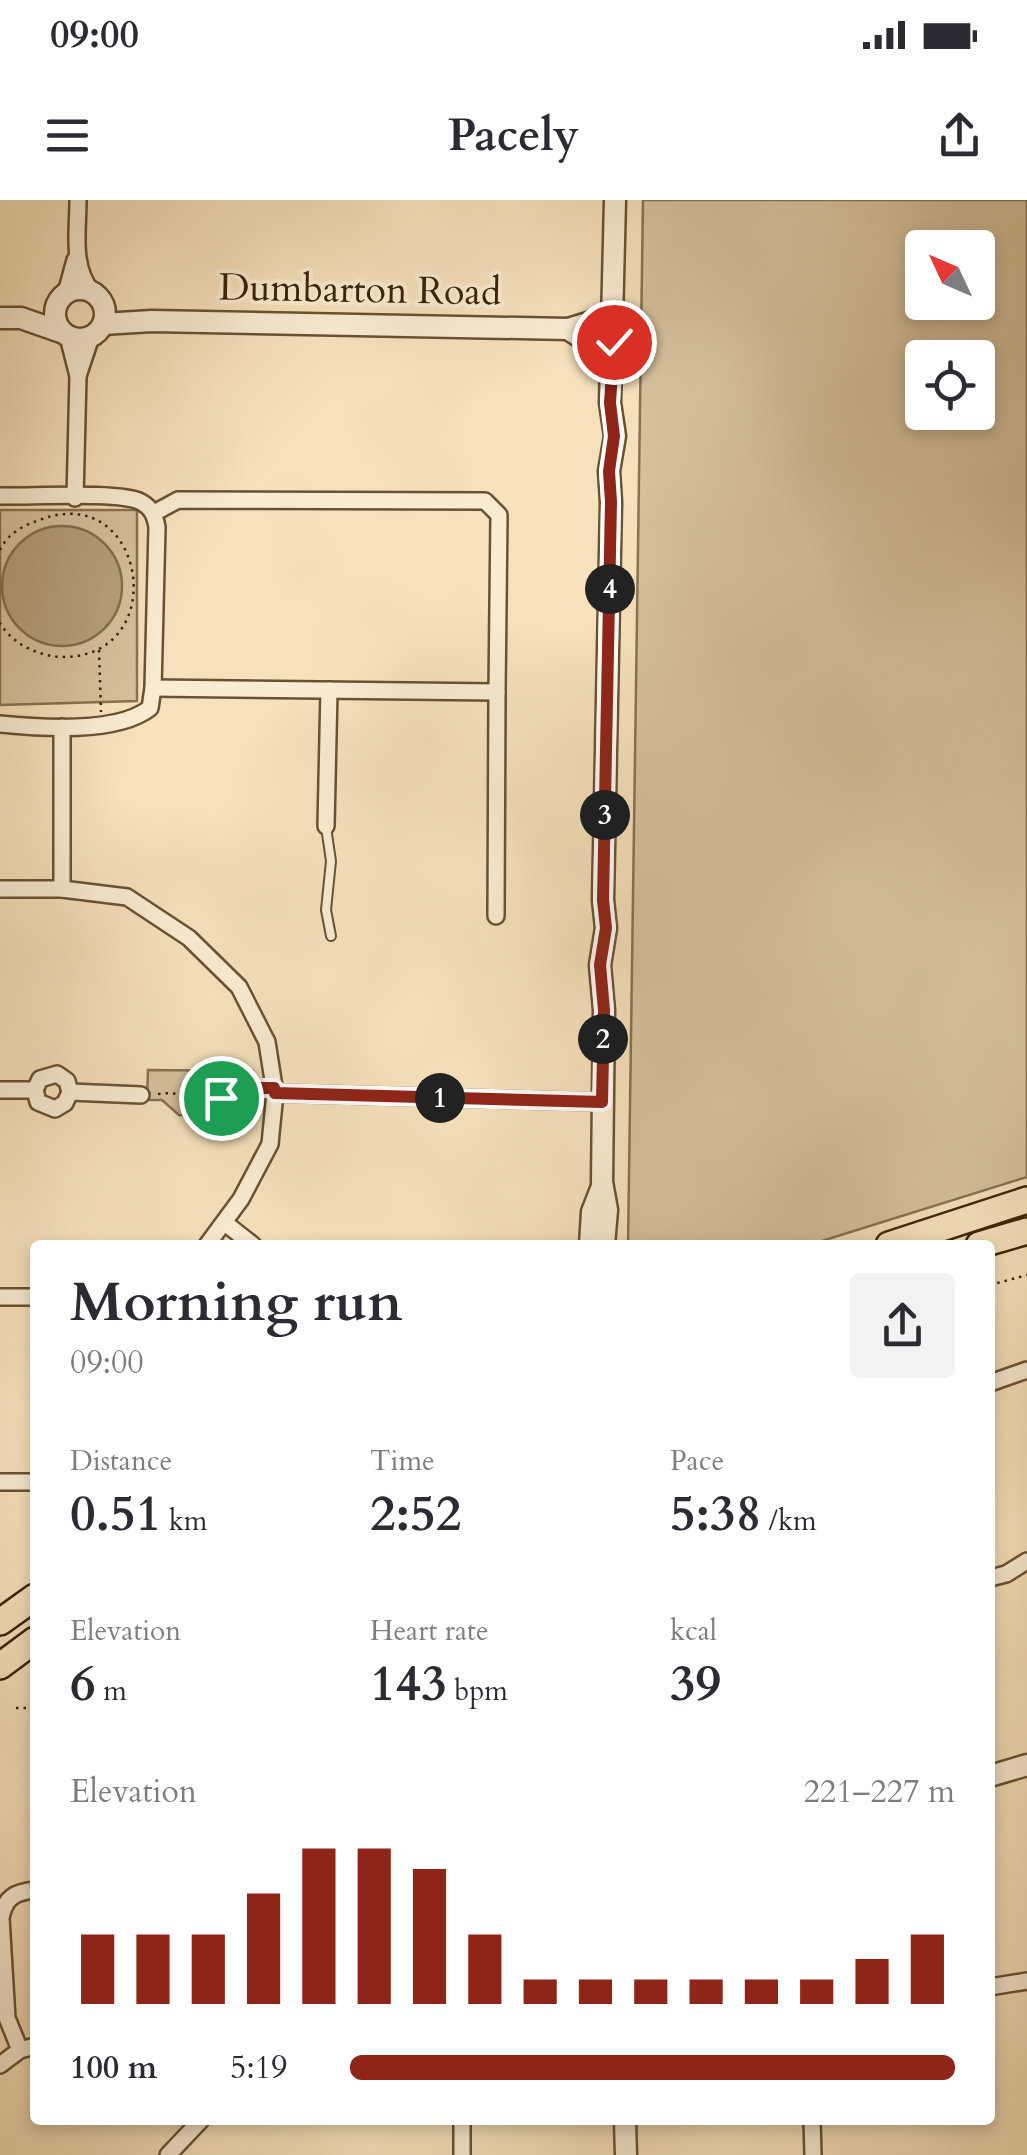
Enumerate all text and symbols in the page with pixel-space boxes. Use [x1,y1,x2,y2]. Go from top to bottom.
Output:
text: 09:00 [50,9,139,61]
text: Pacely [448,105,579,166]
icon: menu [40,108,95,163]
icon: share [932,108,987,163]
north arrow [905,230,995,320]
map controls [905,230,995,430]
street label: Dumbarton Road [218,262,502,318]
pin [572,300,657,385]
icon: check [587,315,642,370]
button: locate [905,340,995,430]
pin: 4 [585,564,635,614]
text: 4 [603,570,617,608]
pin: 3 [580,790,630,840]
text: 3 [598,796,612,834]
pin: 2 [578,1014,628,1064]
text: 2 [596,1020,610,1058]
pin [179,1056,264,1141]
icon: arrive [194,1071,249,1126]
pin: 1 [415,1073,465,1123]
text: 1 [433,1079,447,1117]
text: Morning run [70,1266,403,1340]
button: share [850,1273,955,1378]
text: 09:00 [70,1341,144,1385]
text: Distance [70,1442,172,1480]
text: Time [370,1442,435,1480]
text: Pace [670,1442,724,1480]
text: 0.51 [70,1480,161,1548]
text: 2:52 [370,1480,461,1548]
text: 5:38 [670,1480,761,1548]
text: km [161,1502,208,1540]
text: /km [761,1502,817,1540]
text: Elevation [70,1612,181,1650]
text: Heart rate [370,1612,489,1650]
text: kcal [670,1612,717,1650]
text: 6 [70,1650,96,1718]
text: 143 [370,1650,447,1718]
text: 39 [670,1650,721,1718]
text: m [96,1672,127,1710]
text: bpm [447,1672,508,1710]
text: Elevation [70,1770,197,1814]
text: 221–227 m [803,1770,955,1814]
text: 100 m [70,2046,157,2090]
text: 5:19 [230,2046,287,2090]

